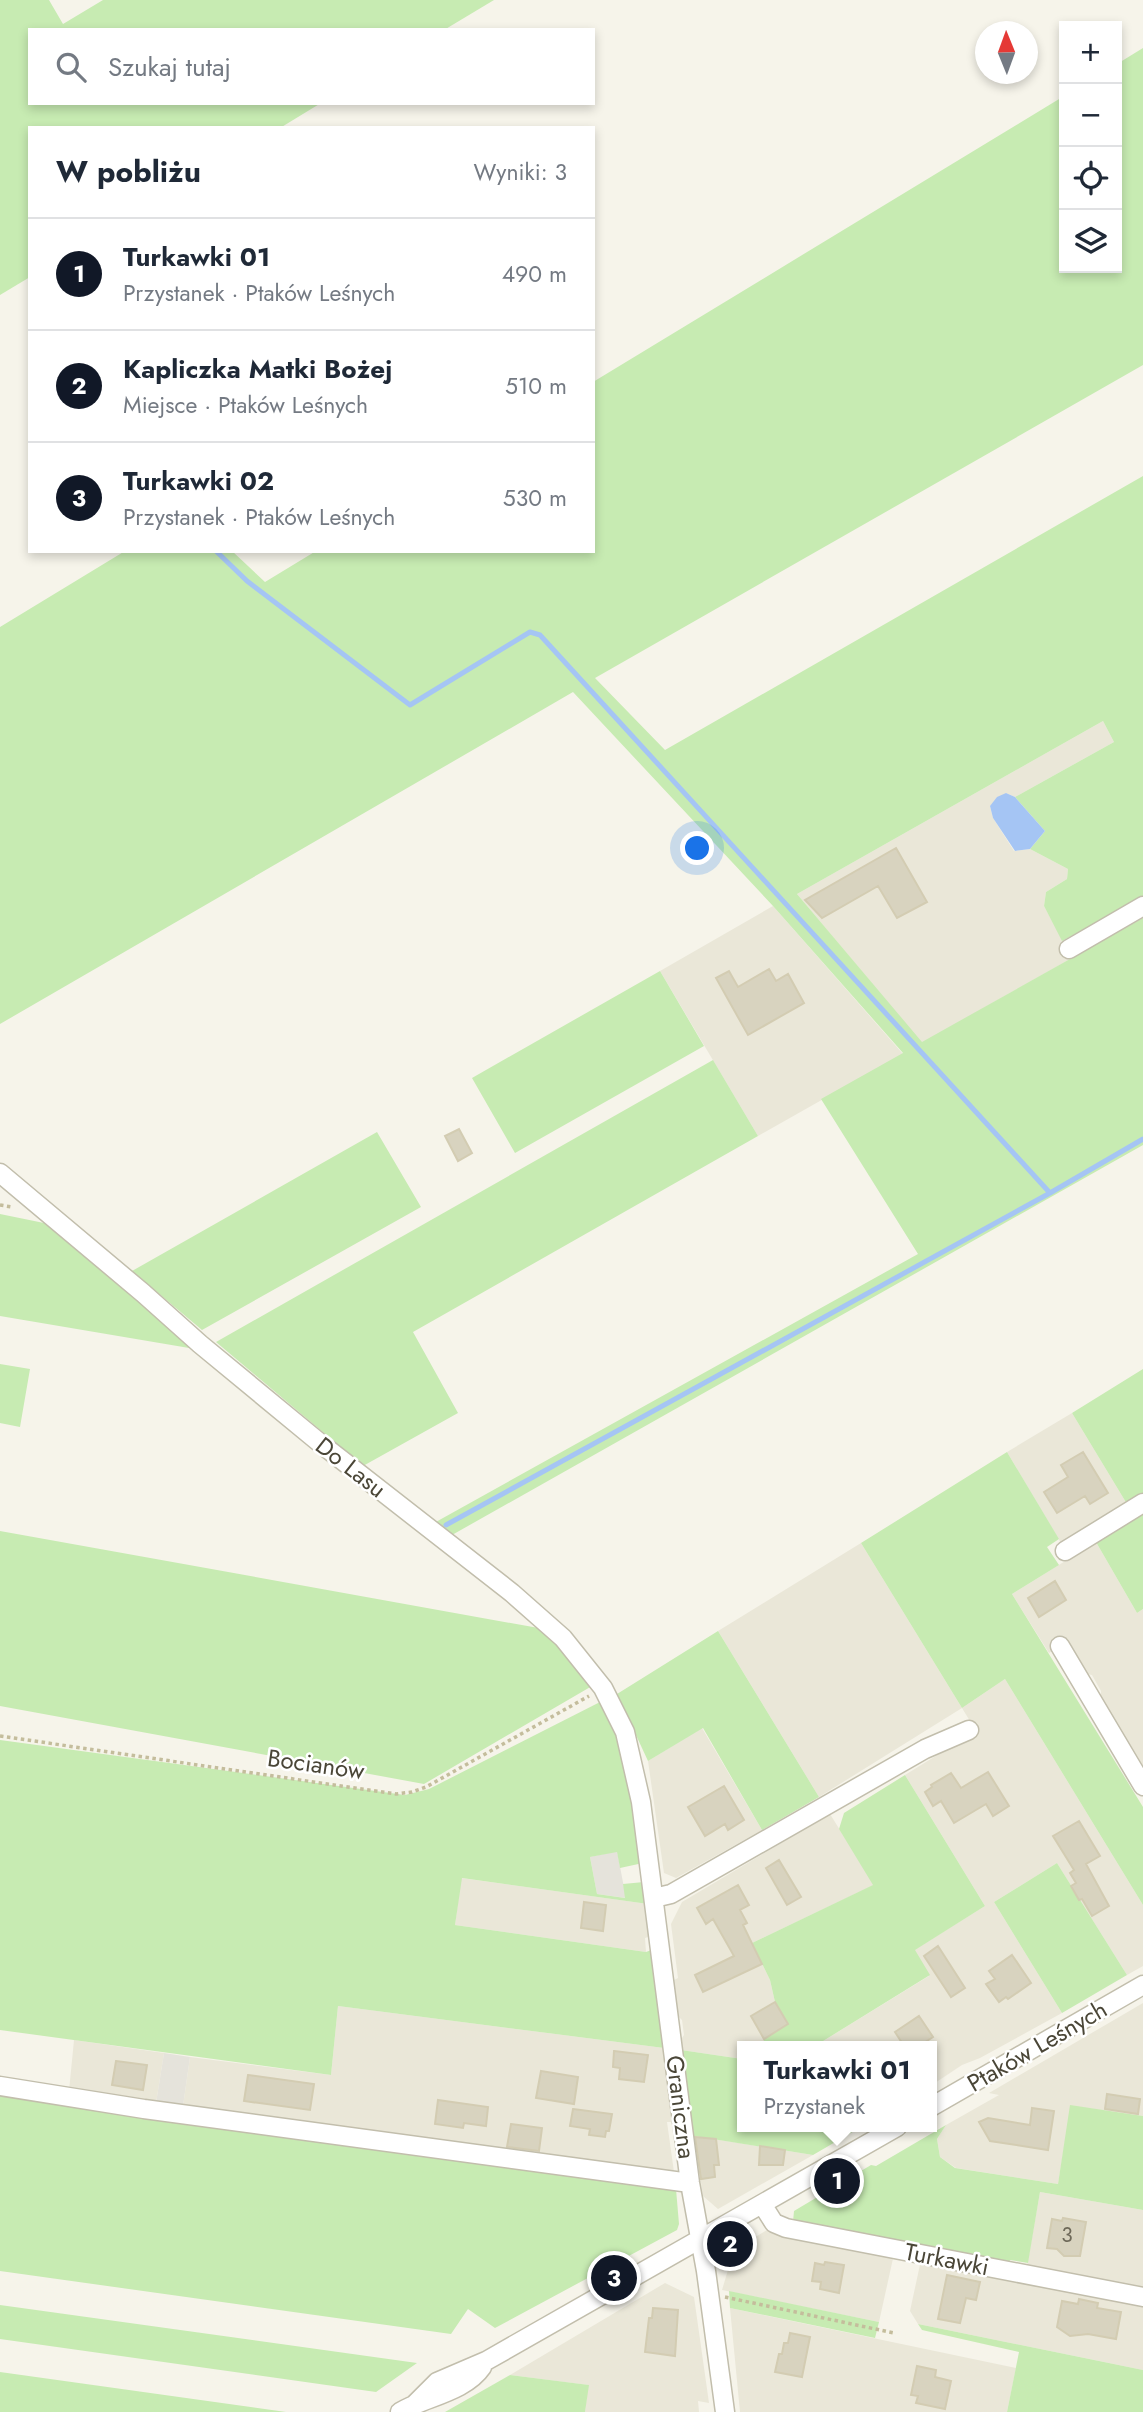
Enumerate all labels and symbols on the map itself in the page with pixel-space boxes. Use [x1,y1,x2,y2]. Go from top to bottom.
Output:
north arrow [975,21,1038,84]
your location [680,831,714,865]
street label: Do Lasu [308,1428,394,1506]
street label: Bocianów [265,1740,367,1788]
street label: Ptaków Leśnych [960,1992,1114,2100]
street label: Graniczna [657,2053,705,2161]
pin: 1 [814,2155,860,2207]
pin: 2 [707,2218,753,2270]
house number: 3 [1061,2220,1073,2250]
street label: Turkawki [902,2234,992,2284]
pin: 3 [591,2252,637,2304]

